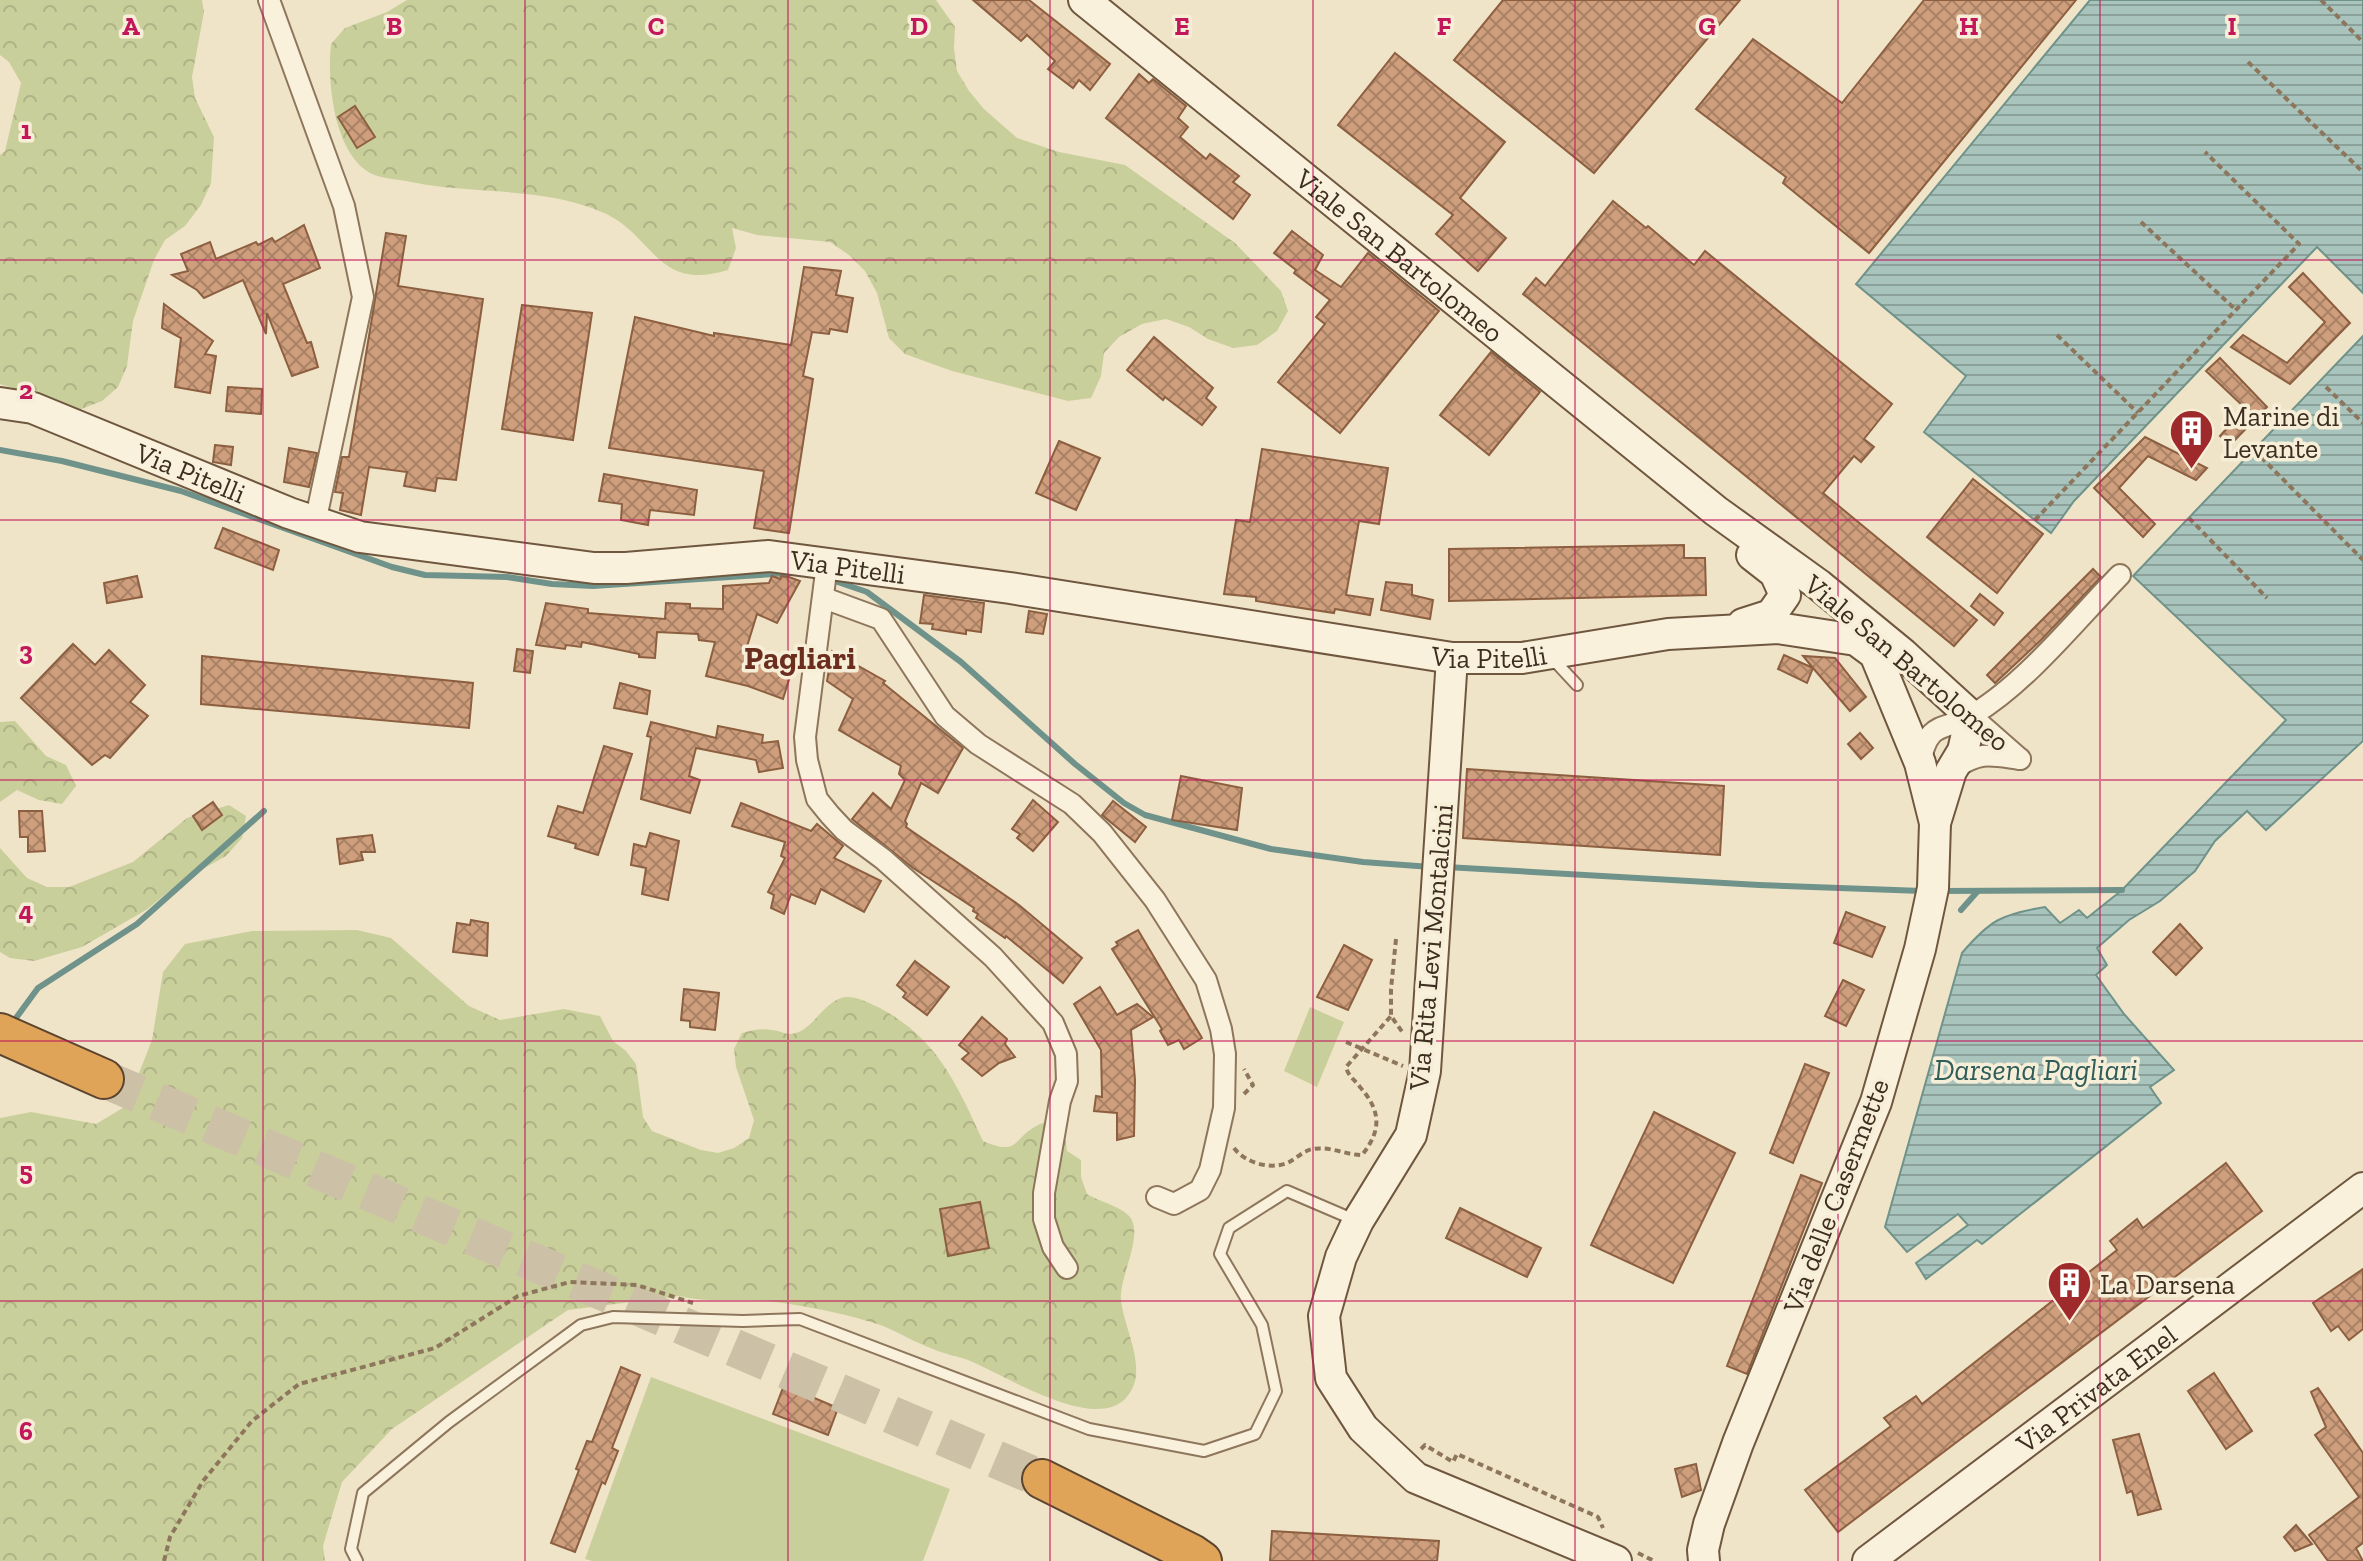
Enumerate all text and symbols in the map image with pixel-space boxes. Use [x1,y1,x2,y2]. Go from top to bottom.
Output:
text: A [122,10,140,42]
text: B [386,10,402,42]
text: C [648,10,664,42]
text: D [910,10,928,42]
text: E [1174,10,1190,42]
text: F [1437,10,1452,42]
text: G [1698,10,1716,42]
text: H [1959,10,1979,42]
text: I [2227,10,2237,42]
text: 1 [21,114,32,146]
street label: Viale San Bartolomeo [1288,161,1510,349]
text: 2 [19,374,33,406]
place label: Marine di Levante [2223,400,2339,465]
building icon: Marine di Levante [2168,408,2216,471]
street label: Via Pitelli [130,435,251,510]
street label: Via Pitelli [787,542,907,590]
street label: Viale San Bartolomeo [1797,567,2016,758]
text: 3 [19,635,33,667]
street label: Via Pitelli [1428,638,1549,675]
district label: Pagliari [744,639,856,677]
street label: Via Rita Levi Montalcini [1402,802,1460,1093]
text: 4 [19,895,34,927]
water label: Darsena Pagliari [1934,1052,2138,1088]
street label: Via delle Casermette [1776,1074,1896,1319]
text: 5 [19,1155,33,1187]
building icon: La Darsena [2045,1260,2093,1323]
place label: La Darsena [2100,1268,2235,1301]
street label: Via Privata Enel [2009,1318,2183,1460]
text: 6 [19,1415,33,1447]

